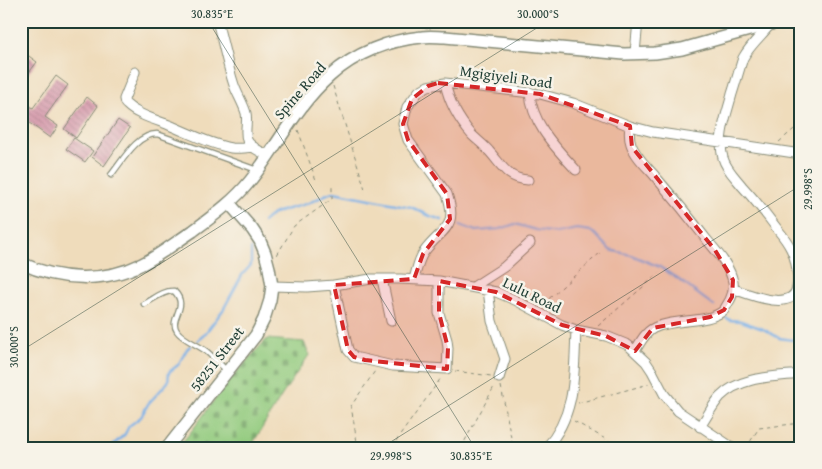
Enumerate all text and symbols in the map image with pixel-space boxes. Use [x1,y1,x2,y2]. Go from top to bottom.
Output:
text: 30.835°E [191,5,233,22]
text: 30.000°S [517,5,559,22]
street label: Spine Road [269,57,330,124]
street label: Mgigiyeli Road [459,60,554,93]
text: 29.998°S [799,168,816,210]
street label: Lulu Road [500,271,565,318]
street label: 58251 Street [185,321,249,396]
text: 30.000°S [5,326,22,368]
text: 29.998°S [370,447,412,464]
text: 30.835°E [450,447,492,464]

